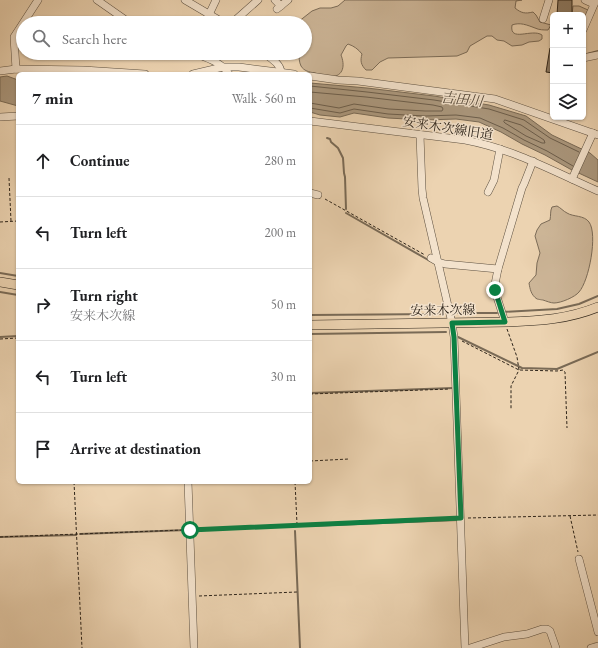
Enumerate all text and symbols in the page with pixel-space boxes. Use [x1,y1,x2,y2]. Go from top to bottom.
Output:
map controls [550,12,586,120]
button: + [550,12,586,48]
search box [16,16,312,60]
icon: search [30,27,52,49]
text: Search here [62,29,127,48]
button: − [550,48,586,84]
button: layers [550,84,586,120]
text: 7 min [32,87,73,109]
water label: 吉田川 [440,88,486,110]
text: Walk · 560 m [232,90,296,107]
street label: 安来木次線旧道 [402,112,494,144]
icon: ahead [32,150,54,172]
text: Continue [70,151,130,170]
text: 280 m [265,152,296,169]
icon: left [32,222,54,244]
text: Turn left [70,223,127,242]
text: 200 m [265,224,296,241]
route end [486,281,504,299]
text: Turn right [70,286,138,305]
icon: right [32,294,54,316]
text: 50 m [271,296,296,313]
street label: 安来木次線 [410,301,476,319]
text: 安来木次線 [70,307,135,324]
icon: left [32,366,54,388]
text: Turn left [70,367,127,386]
text: 30 m [271,368,296,385]
icon: arrive [32,438,54,460]
text: Arrive at destination [70,439,201,458]
route start [181,521,199,539]

